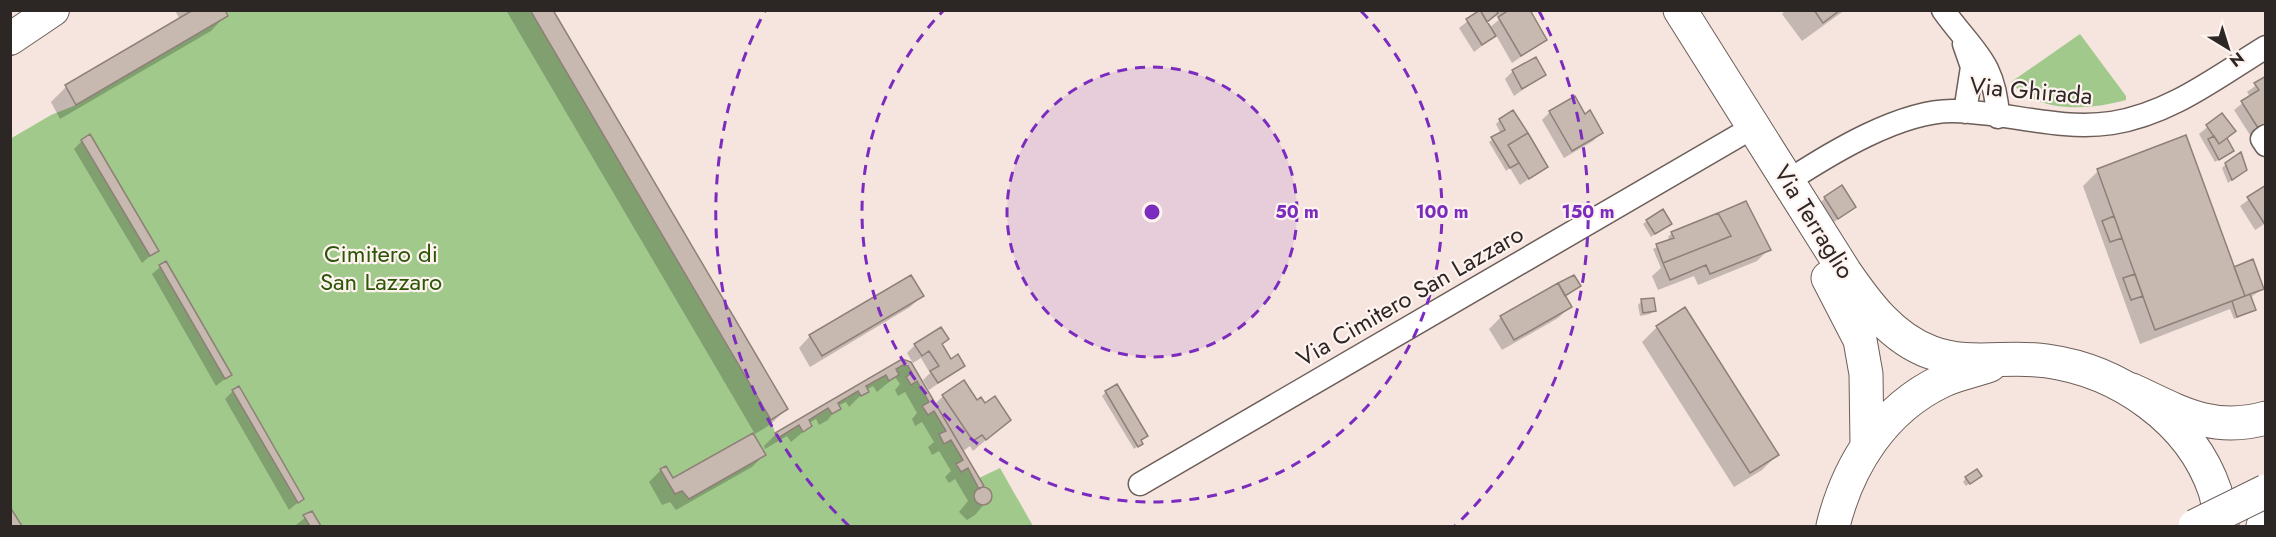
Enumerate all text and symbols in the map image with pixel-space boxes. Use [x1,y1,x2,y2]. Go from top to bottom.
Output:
north arrow [2198,18,2258,78]
text: N [2225,46,2249,72]
street label: Via Ghirada [1968,68,2094,113]
street label: Via Terraglio [1766,158,1863,285]
text: 50 m [1275,199,1319,225]
text: 100 m [1415,199,1469,225]
text: 150 m [1562,199,1614,225]
centre of rings [1142,202,1162,222]
street label: Via Cimitero San Lazzaro [1290,216,1530,375]
park label: Cimitero di San Lazzaro [320,236,442,299]

